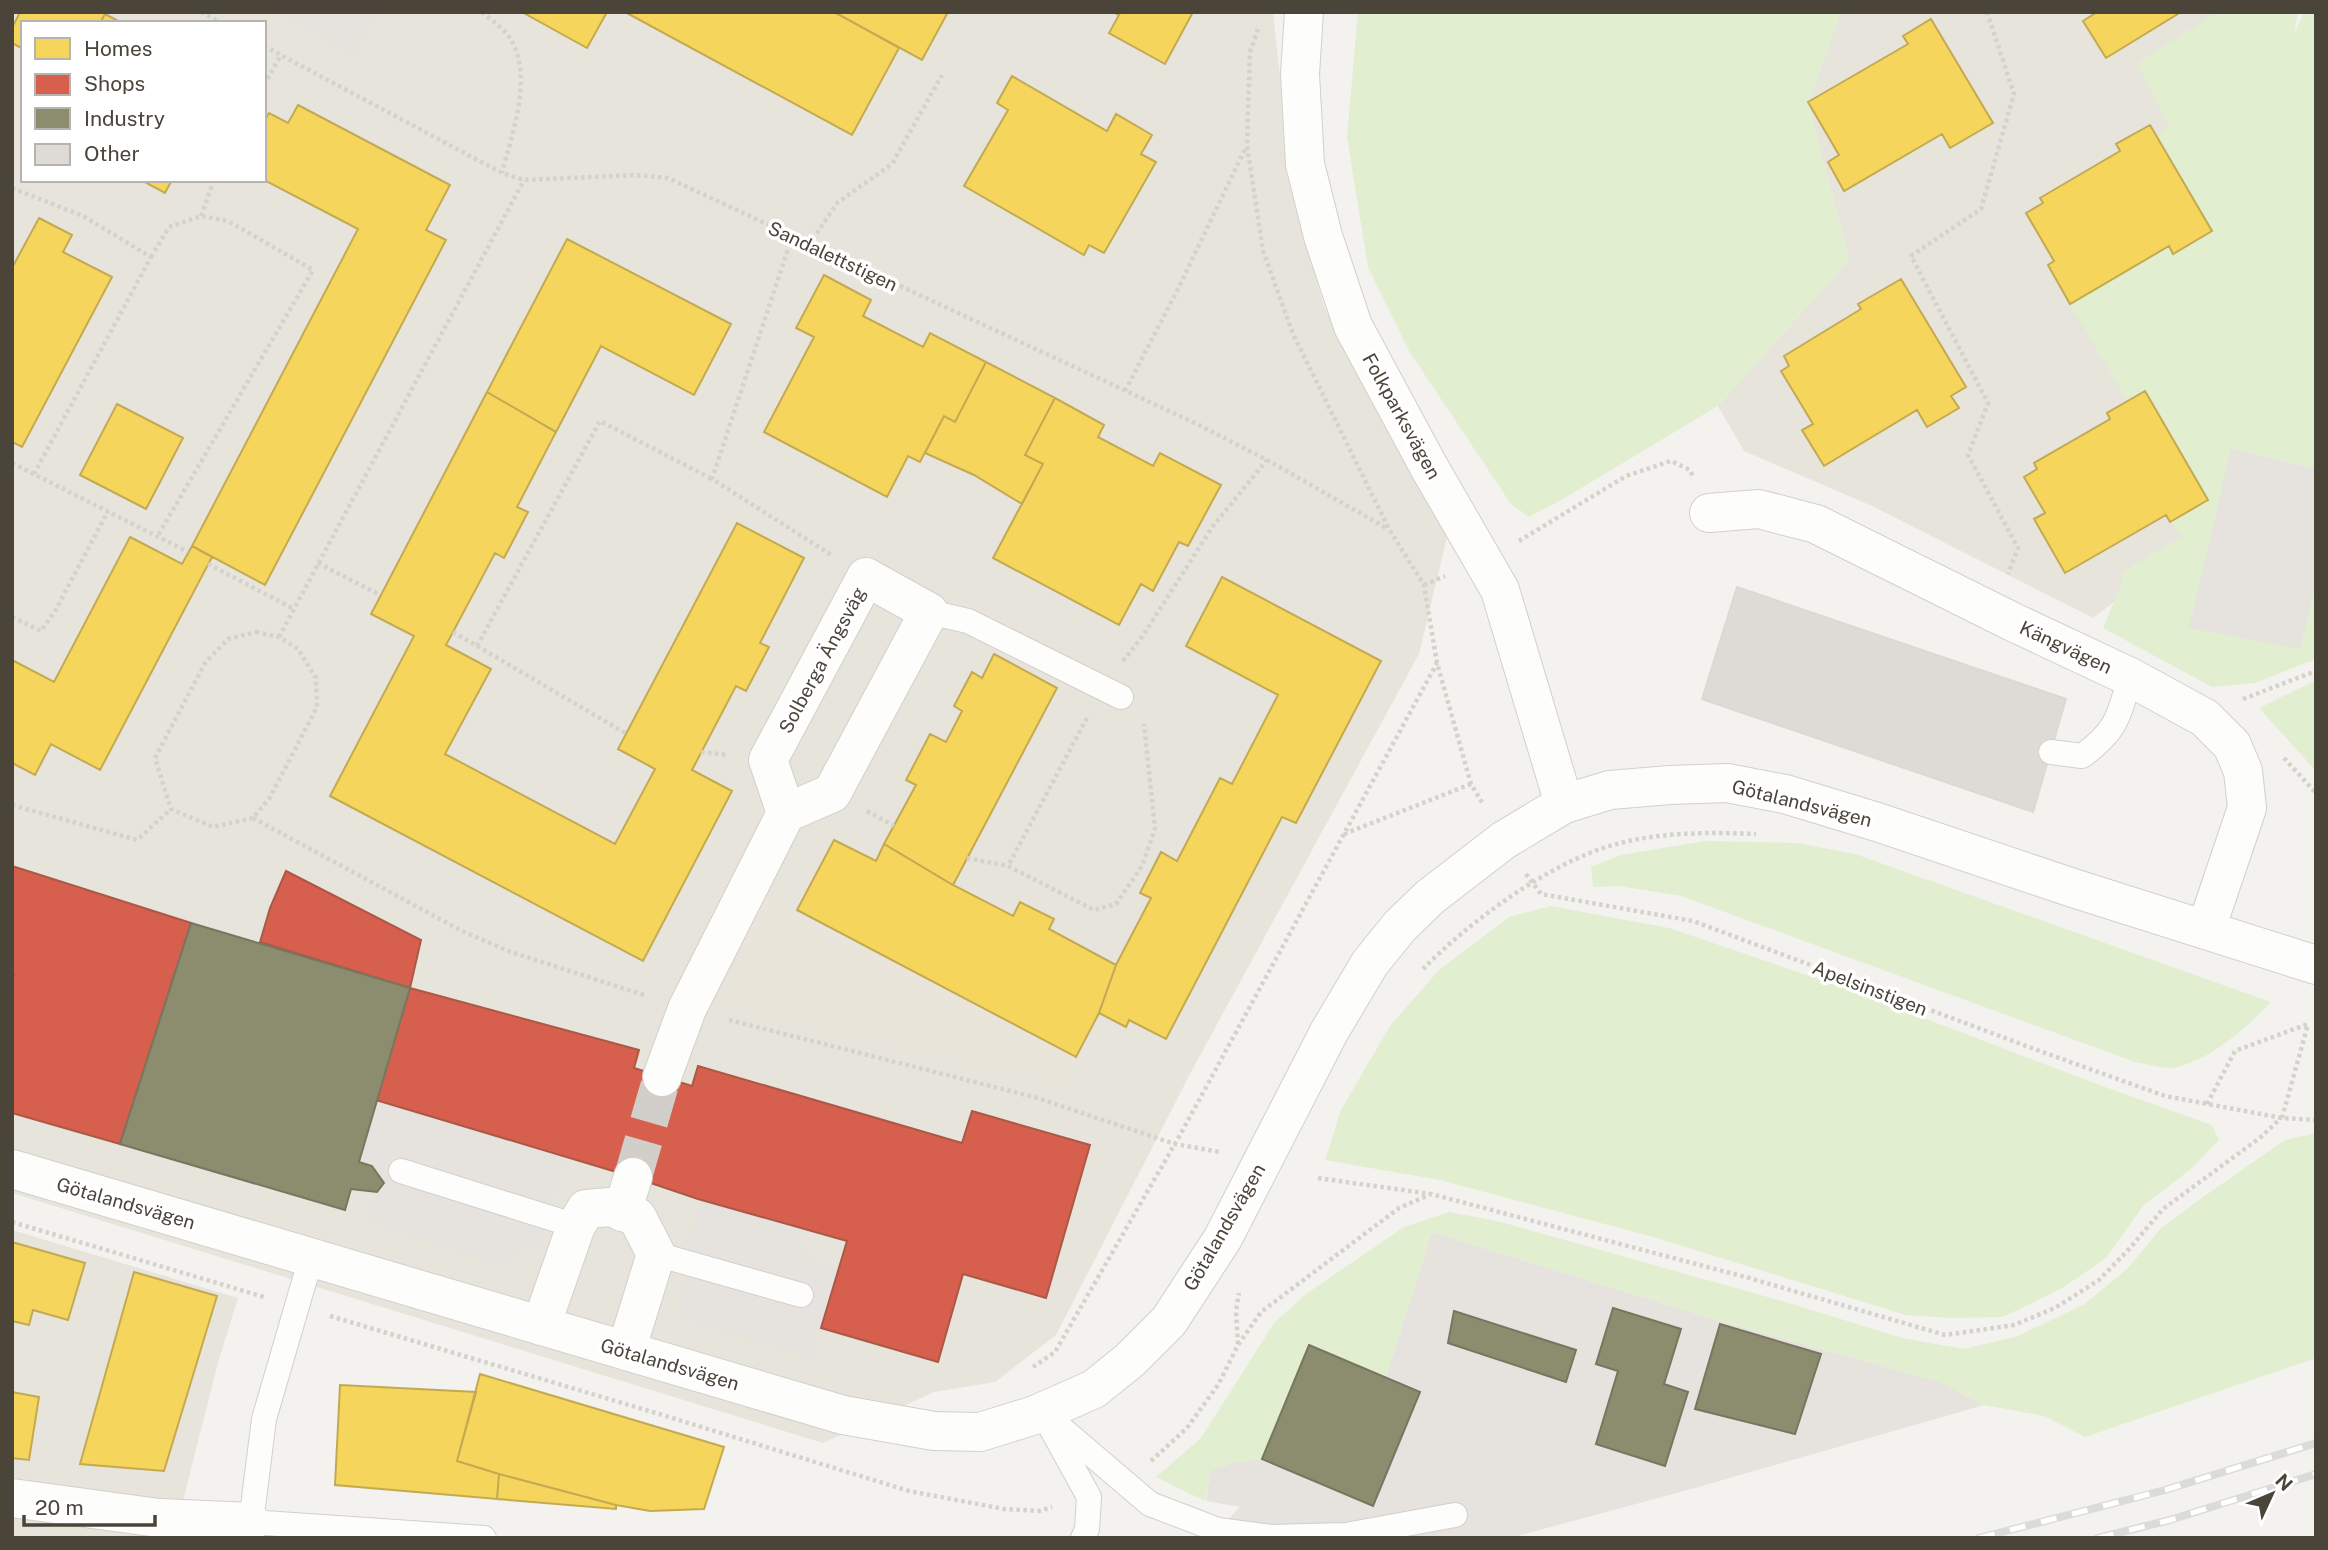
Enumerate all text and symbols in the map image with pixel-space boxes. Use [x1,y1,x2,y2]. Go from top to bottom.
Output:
legend [21,21,266,182]
text: Homes [84,36,152,61]
text: Shops [84,71,145,96]
text: Industry [84,106,165,131]
text: Other [84,141,140,166]
street label: Sandalettstigen [765,216,901,296]
street label: Folkparksvägen [1358,349,1446,483]
street label: Solberga Ängsväg [774,583,870,737]
street label: Kängvägen [2016,616,2116,678]
street label: Götalandsvägen [1730,775,1874,831]
street label: Apelsinstigen [1810,956,1930,1020]
street label: Götalandsvägen [1179,1159,1269,1295]
street label: Götalandsvägen [54,1173,198,1233]
street label: Götalandsvägen [598,1334,742,1394]
north arrow [2237,1459,2307,1529]
text: N [2271,1469,2297,1495]
scale bar [24,1484,156,1528]
text: 20 m [35,1495,84,1520]

